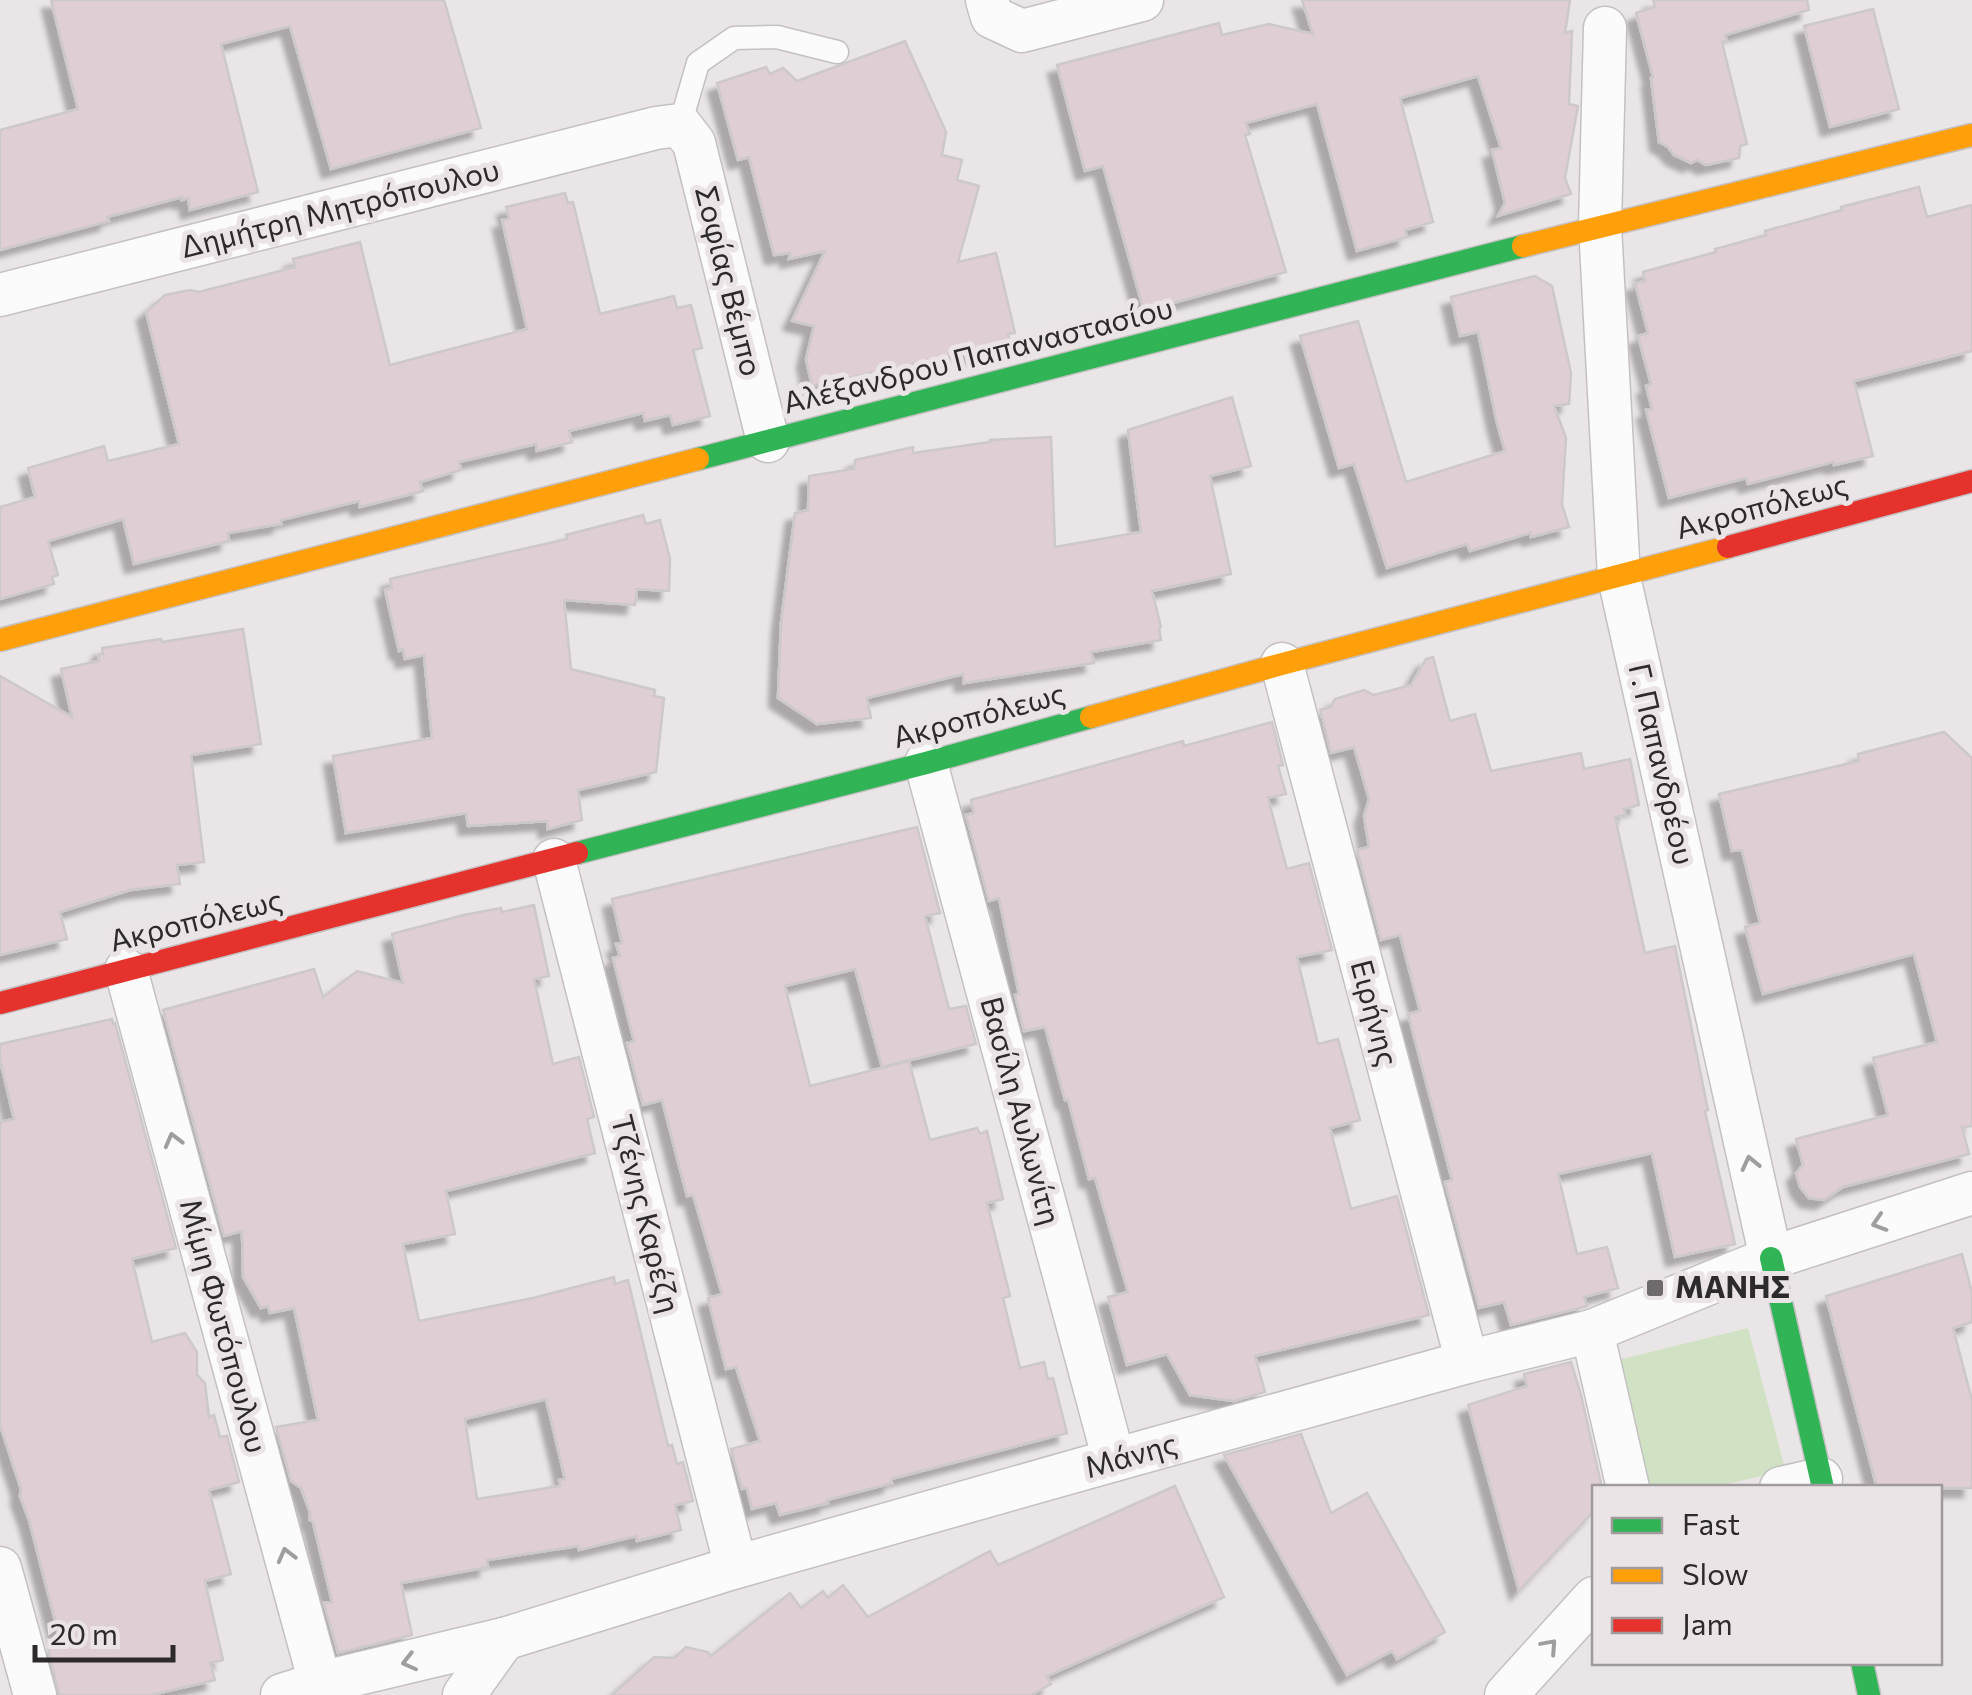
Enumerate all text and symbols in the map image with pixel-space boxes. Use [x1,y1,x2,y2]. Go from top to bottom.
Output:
street label: Δημήτρη Μητρόπουλου [176,149,502,264]
street label: Σοφίας Βέμπο [689,182,772,379]
street label: Αλέξανδρου Παπαναστασίου [779,287,1176,420]
street label: Ακροπόλεως [1671,464,1851,545]
street label: Γ. Παπανδρέου [1622,659,1705,868]
street label: Ακροπόλεως [888,673,1068,754]
street label: Ακροπόλεως [105,879,286,958]
street label: Ειρήνης [1345,955,1408,1070]
street label: Βασίλη Αυλωνίτη [974,992,1071,1228]
street label: Τζένης Καρέζη [605,1110,690,1316]
one-way arrow [163,1132,184,1150]
one-way arrow [1741,1155,1762,1172]
street label: Μίμη Φωτόπουλου [174,1194,277,1456]
one-way arrow [1871,1212,1888,1232]
place label: ΜΑΝΗΣ [1675,1267,1790,1304]
marker: ΜΑΝΗΣ [1644,1277,1666,1299]
street label: Μάνης [1080,1423,1181,1484]
legend [1592,1485,1942,1665]
text: Fast [1682,1504,1740,1541]
one-way arrow [276,1547,297,1564]
text: Slow [1682,1554,1749,1591]
scale bar [35,1600,172,1662]
text: Jam [1682,1604,1733,1641]
text: 20 m [50,1614,118,1651]
one-way arrow [1539,1639,1557,1658]
one-way arrow [401,1650,418,1671]

